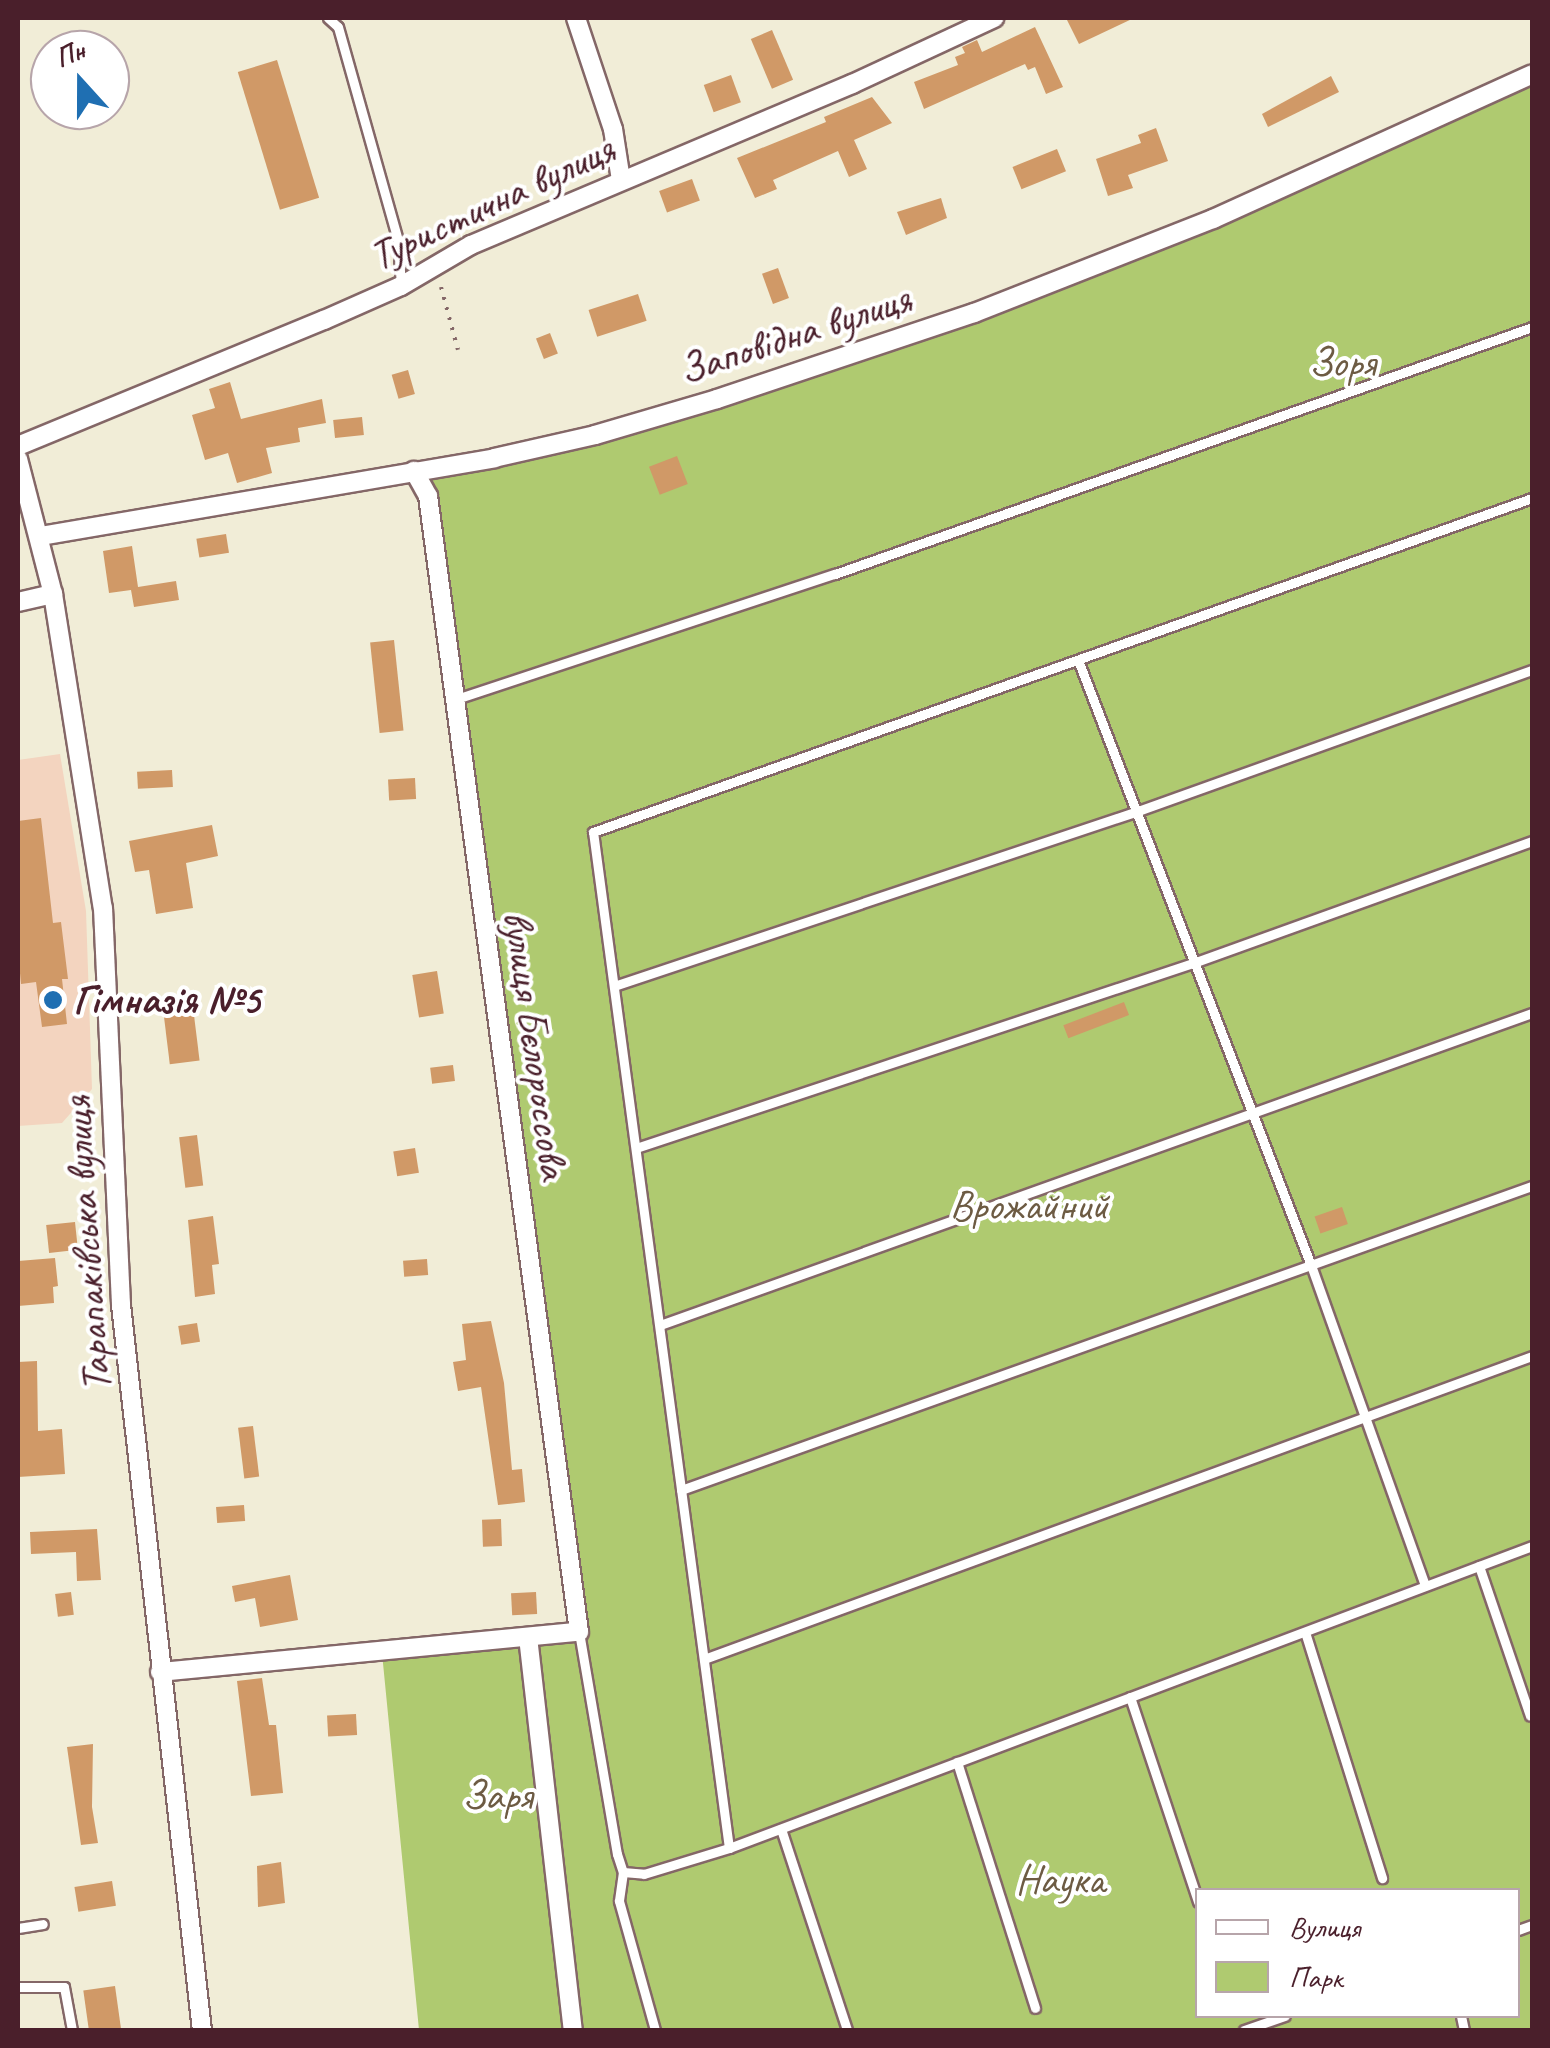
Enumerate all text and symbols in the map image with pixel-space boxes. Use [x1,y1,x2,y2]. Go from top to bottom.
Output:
north arrow [30,30,130,130]
text: Пн [50,32,90,75]
street label: Туристична вулиця [361,124,623,282]
street label: Заповідна вулиця [672,274,918,396]
park label: Зоря [1309,338,1375,388]
street label: вулиця Бєлороссова [491,908,579,1182]
place label: Гімназія №5 [73,975,260,1025]
marker: Гімназія №5 [42,989,64,1011]
street label: Тарапаківська вулиця [51,1094,123,1394]
park label: Врожайний [950,1181,1108,1231]
park label: Заря [462,1771,532,1821]
park label: Наука [1015,1855,1105,1905]
legend [1195,1888,1520,2018]
text: Вулиця [1289,1908,1360,1946]
text: Парк [1289,1958,1343,1996]

